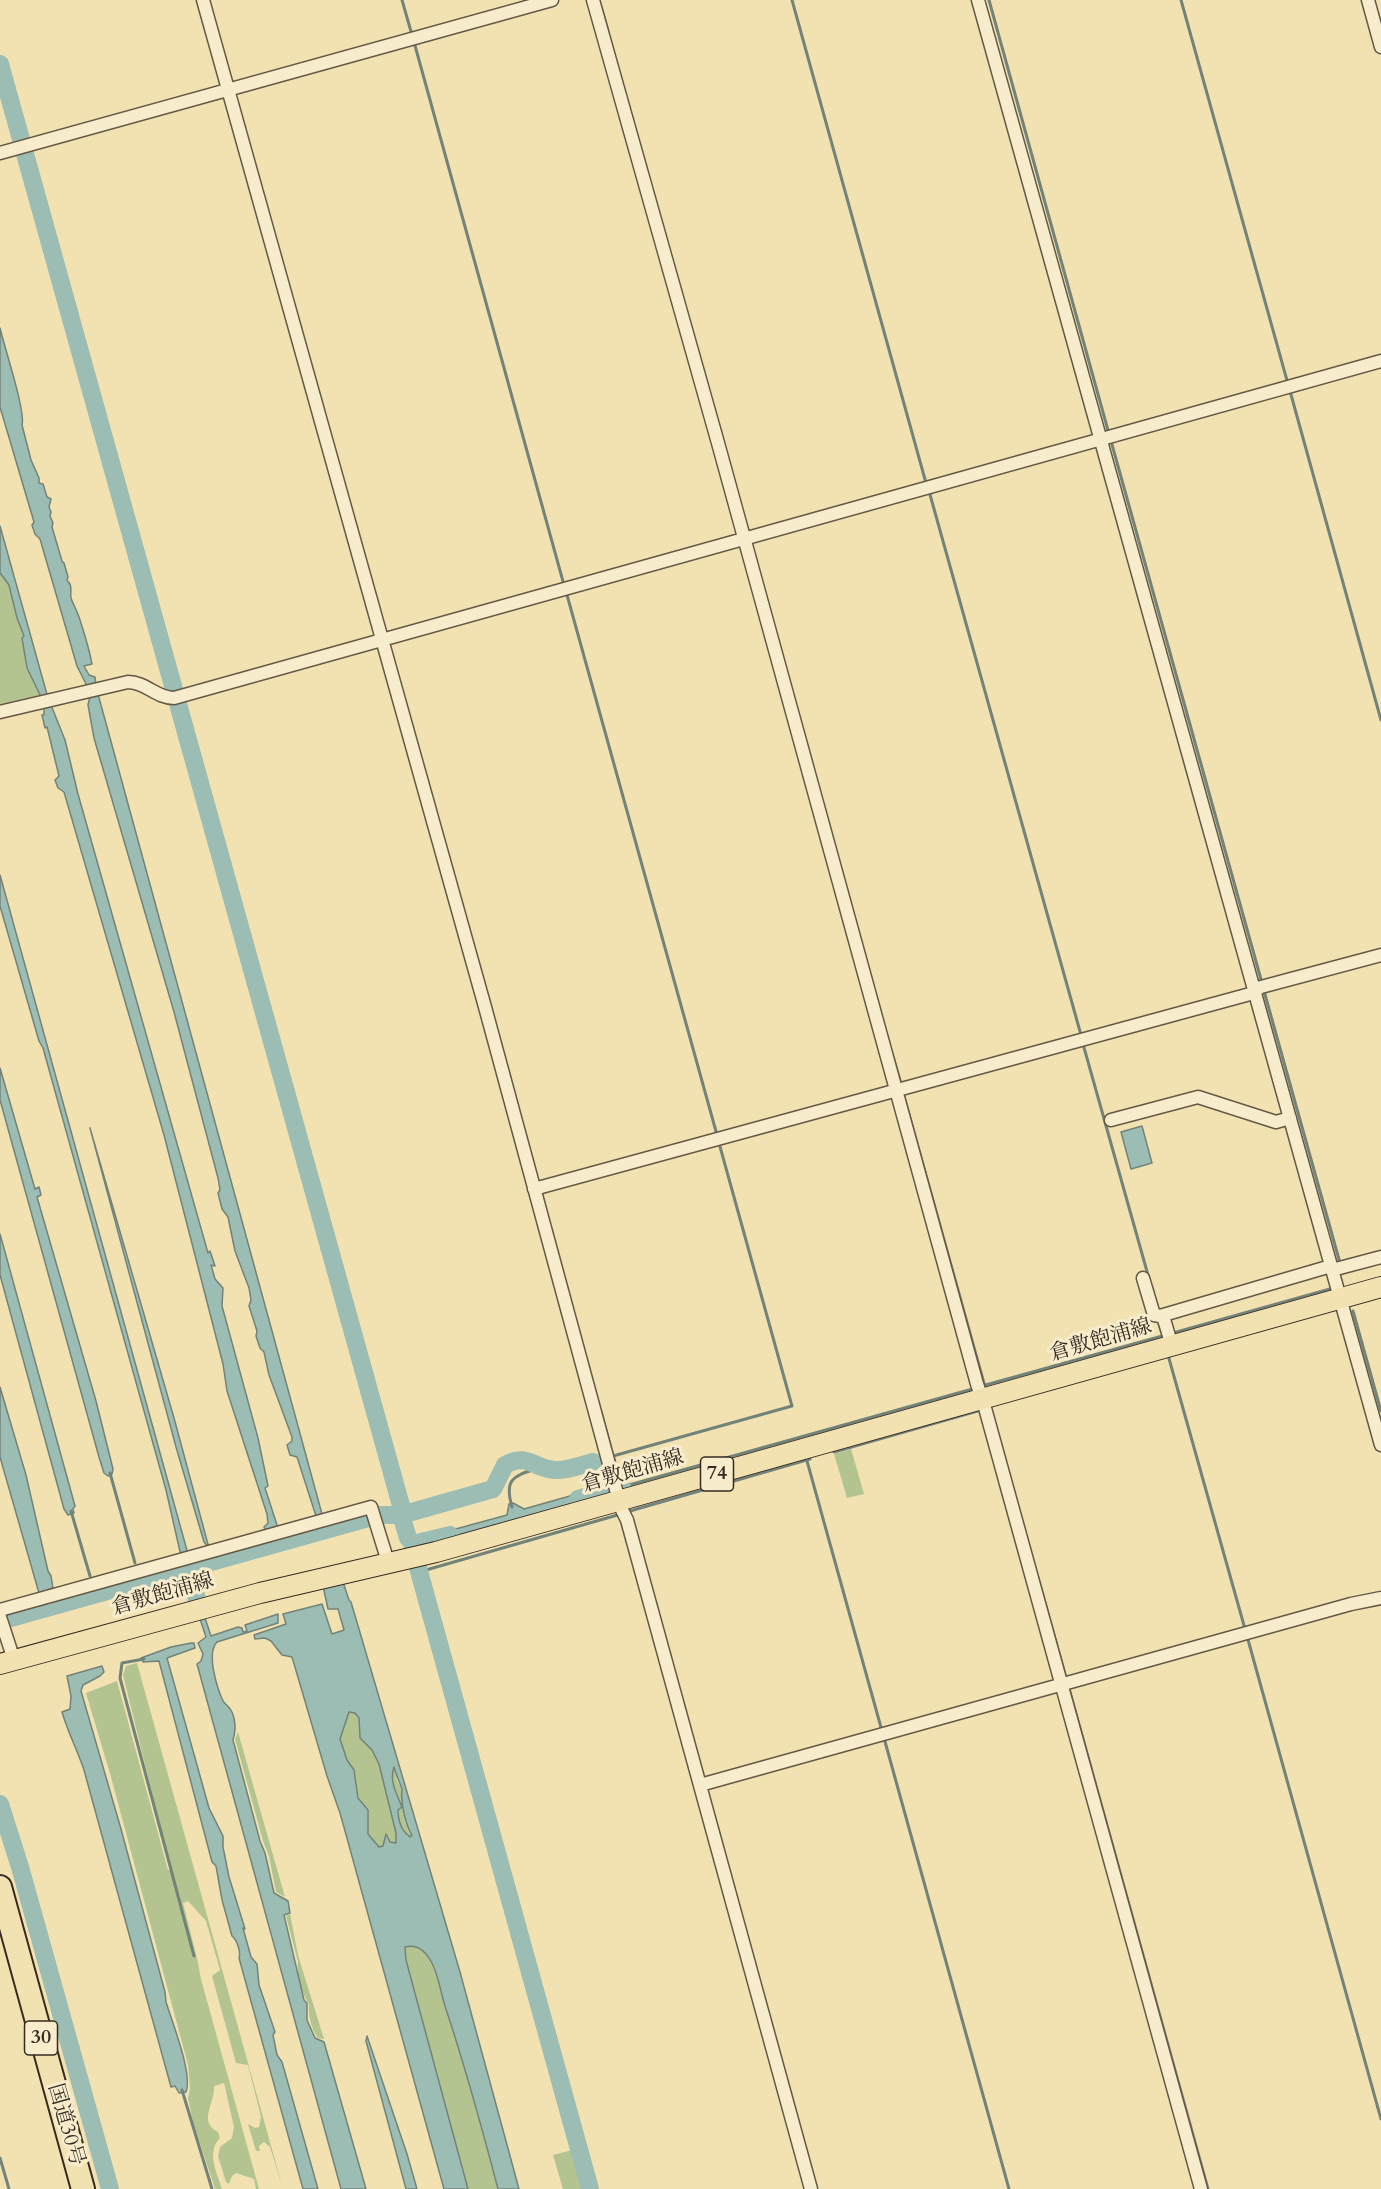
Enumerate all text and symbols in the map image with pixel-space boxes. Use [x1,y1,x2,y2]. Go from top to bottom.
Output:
street label: 倉敷飽浦線 [1047,1314,1155,1368]
street label: 倉敷飽浦線 [579,1445,687,1499]
road number: 74 [700,1457,734,1491]
street label: 倉敷飽浦線 [109,1568,217,1622]
road number: 30 [24,2021,57,2055]
street label: 国道30号 [41,2081,89,2169]

